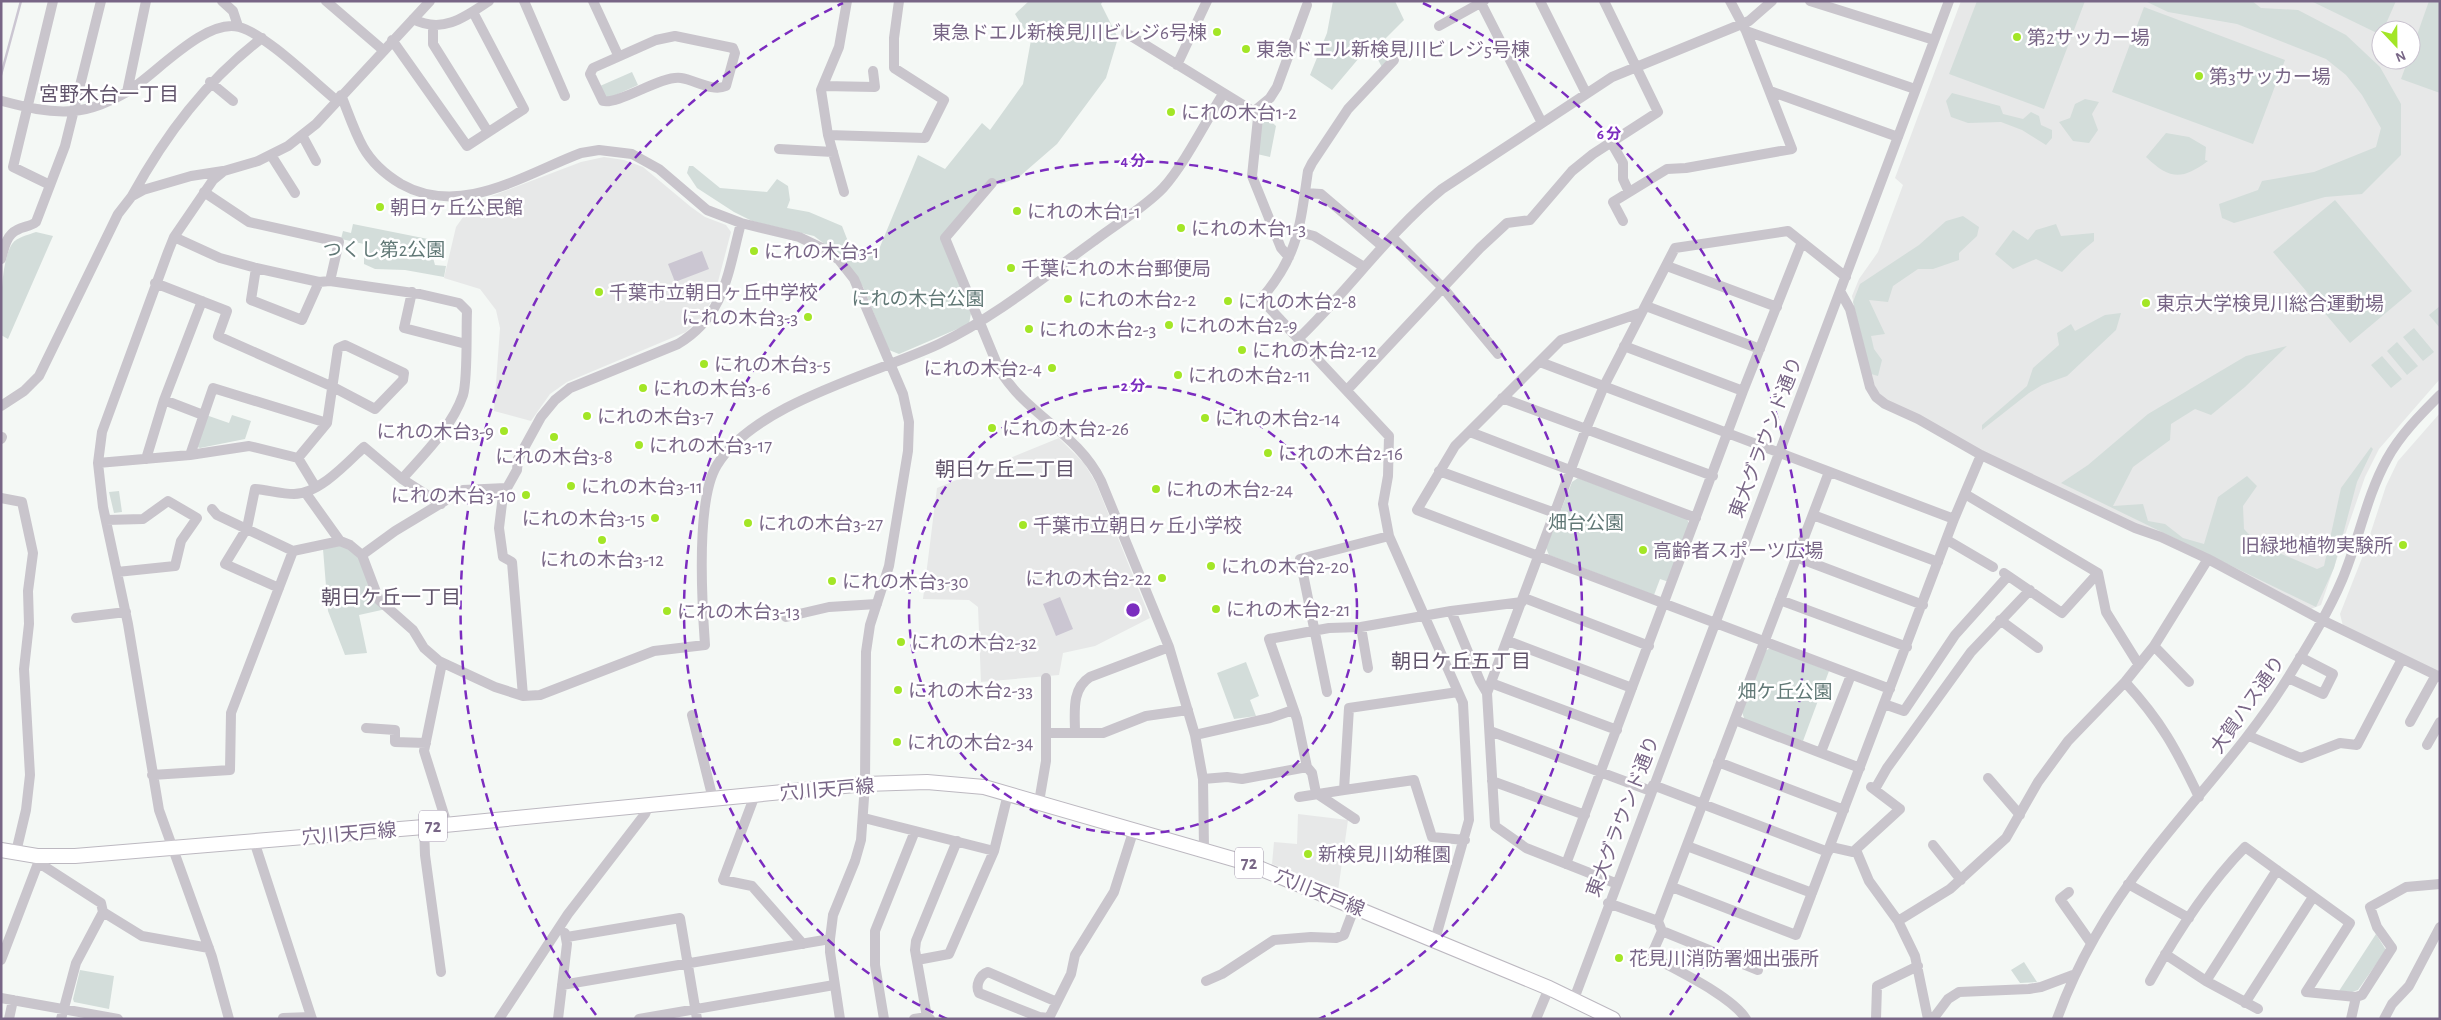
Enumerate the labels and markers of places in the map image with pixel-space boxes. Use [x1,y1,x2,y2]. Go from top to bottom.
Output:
place label: 東急ドエル新検見川ビレジ6号棟 [932,22,1207,43]
marker: 東急ドエル新検見川ビレジ6号棟 [1211,26,1223,38]
place label: 第2サッカー場 [2027,28,2150,48]
marker: 第2サッカー場 [2011,31,2023,43]
place label: 東急ドエル新検見川ビレジ5号棟 [1256,39,1530,60]
marker: 東急ドエル新検見川ビレジ5号棟 [1240,43,1252,55]
place label: 第3サッカー場 [2209,67,2331,87]
marker: 第3サッカー場 [2193,70,2205,82]
place label: にれの木台1-2 [1181,102,1297,123]
marker: にれの木台1-2 [1165,106,1177,118]
place label: 朝日ヶ丘公民館 [390,197,523,218]
marker: 朝日ヶ丘公民館 [374,201,386,213]
place label: にれの木台1-1 [1027,201,1141,222]
marker: にれの木台1-1 [1011,205,1023,217]
place label: にれの木台1-3 [1191,218,1306,239]
marker: にれの木台1-3 [1175,222,1187,234]
place label: にれの木台3-1 [764,241,879,262]
marker: にれの木台3-1 [748,245,760,257]
place label: 千葉にれの木台郵便局 [1021,258,1211,279]
marker: 千葉にれの木台郵便局 [1005,262,1017,274]
place label: 千葉市立朝日ヶ丘中学校 [609,282,818,303]
marker: 千葉市立朝日ヶ丘中学校 [593,286,605,298]
place label: にれの木台2-2 [1078,289,1196,310]
place label: にれの木台2-8 [1238,291,1356,312]
marker: にれの木台2-2 [1062,293,1074,305]
place label: 東京大学検見川総合運動場 [2156,293,2384,314]
marker: にれの木台2-8 [1222,295,1234,307]
marker: 東京大学検見川総合運動場 [2140,297,2152,309]
place label: にれの木台3-3 [682,307,798,328]
marker: にれの木台3-3 [802,311,814,323]
place label: にれの木台2-9 [1179,315,1297,336]
place label: にれの木台2-3 [1039,319,1156,340]
marker: にれの木台2-9 [1163,319,1175,331]
marker: にれの木台2-3 [1023,323,1035,335]
place label: にれの木台2-12 [1252,340,1377,361]
marker: にれの木台2-12 [1236,344,1248,356]
place label: にれの木台3-5 [714,354,831,375]
marker: にれの木台3-5 [698,358,710,370]
place label: にれの木台2-4 [923,358,1042,379]
marker: にれの木台2-4 [1046,362,1058,374]
place label: にれの木台2-11 [1188,365,1311,386]
marker: にれの木台2-11 [1172,369,1184,381]
place label: にれの木台3-6 [653,378,771,399]
marker: にれの木台3-6 [637,382,649,394]
place label: にれの木台3-7 [597,406,714,427]
place label: にれの木台2-14 [1215,408,1340,429]
marker: にれの木台3-7 [581,410,593,422]
marker: にれの木台2-14 [1199,412,1211,424]
place label: にれの木台2-26 [1002,418,1129,439]
place label: にれの木台3-9 [376,421,494,442]
marker: にれの木台2-26 [986,422,998,434]
marker: にれの木台3-9 [498,425,510,437]
marker: にれの木台3-8 [548,431,560,443]
place label: にれの木台3-17 [649,435,772,456]
marker: にれの木台3-17 [633,439,645,451]
place label: にれの木台2-16 [1278,443,1403,464]
place label: にれの木台3-8 [495,446,613,467]
marker: にれの木台2-16 [1262,447,1274,459]
place label: にれの木台3-11 [581,476,703,497]
place label: にれの木台2-24 [1166,479,1293,500]
marker: にれの木台3-11 [565,480,577,492]
marker: にれの木台2-24 [1150,483,1162,495]
place label: にれの木台3-10 [391,485,516,506]
marker: にれの木台3-10 [520,489,532,501]
place label: にれの木台3-15 [522,508,645,529]
marker: にれの木台3-15 [649,512,661,524]
place label: にれの木台3-27 [758,513,883,534]
place label: 千葉市立朝日ヶ丘小学校 [1033,515,1242,536]
marker: にれの木台3-27 [742,517,754,529]
marker: 千葉市立朝日ヶ丘小学校 [1017,519,1029,531]
marker: にれの木台3-12 [596,534,608,546]
place label: 旧緑地植物実験所 [2241,536,2393,556]
marker: 旧緑地植物実験所 [2397,539,2409,551]
place label: 高齢者スポーツ広場 [1653,540,1824,561]
marker: 高齢者スポーツ広場 [1637,544,1649,556]
place label: にれの木台3-12 [540,549,664,570]
place label: にれの木台2-20 [1221,556,1349,577]
marker: にれの木台2-20 [1205,560,1217,572]
place label: にれの木台2-22 [1025,568,1152,589]
place label: にれの木台3-30 [842,571,969,592]
marker: にれの木台2-22 [1156,572,1168,584]
marker: にれの木台3-30 [826,575,838,587]
place label: にれの木台2-21 [1226,599,1351,620]
place label: にれの木台3-13 [677,601,800,622]
centre of rings [1124,601,1142,619]
marker: にれの木台2-21 [1210,603,1222,615]
marker: にれの木台3-13 [661,605,673,617]
place label: にれの木台2-32 [911,632,1037,653]
marker: にれの木台2-32 [895,636,907,648]
place label: にれの木台2-33 [908,680,1033,701]
marker: にれの木台2-33 [892,684,904,696]
place label: にれの木台2-34 [907,732,1033,753]
marker: にれの木台2-34 [891,736,903,748]
place label: 新検見川幼稚園 [1318,845,1451,865]
marker: 新検見川幼稚園 [1302,848,1314,860]
place label: 花見川消防署畑出張所 [1629,948,1819,969]
marker: 花見川消防署畑出張所 [1613,952,1625,964]

